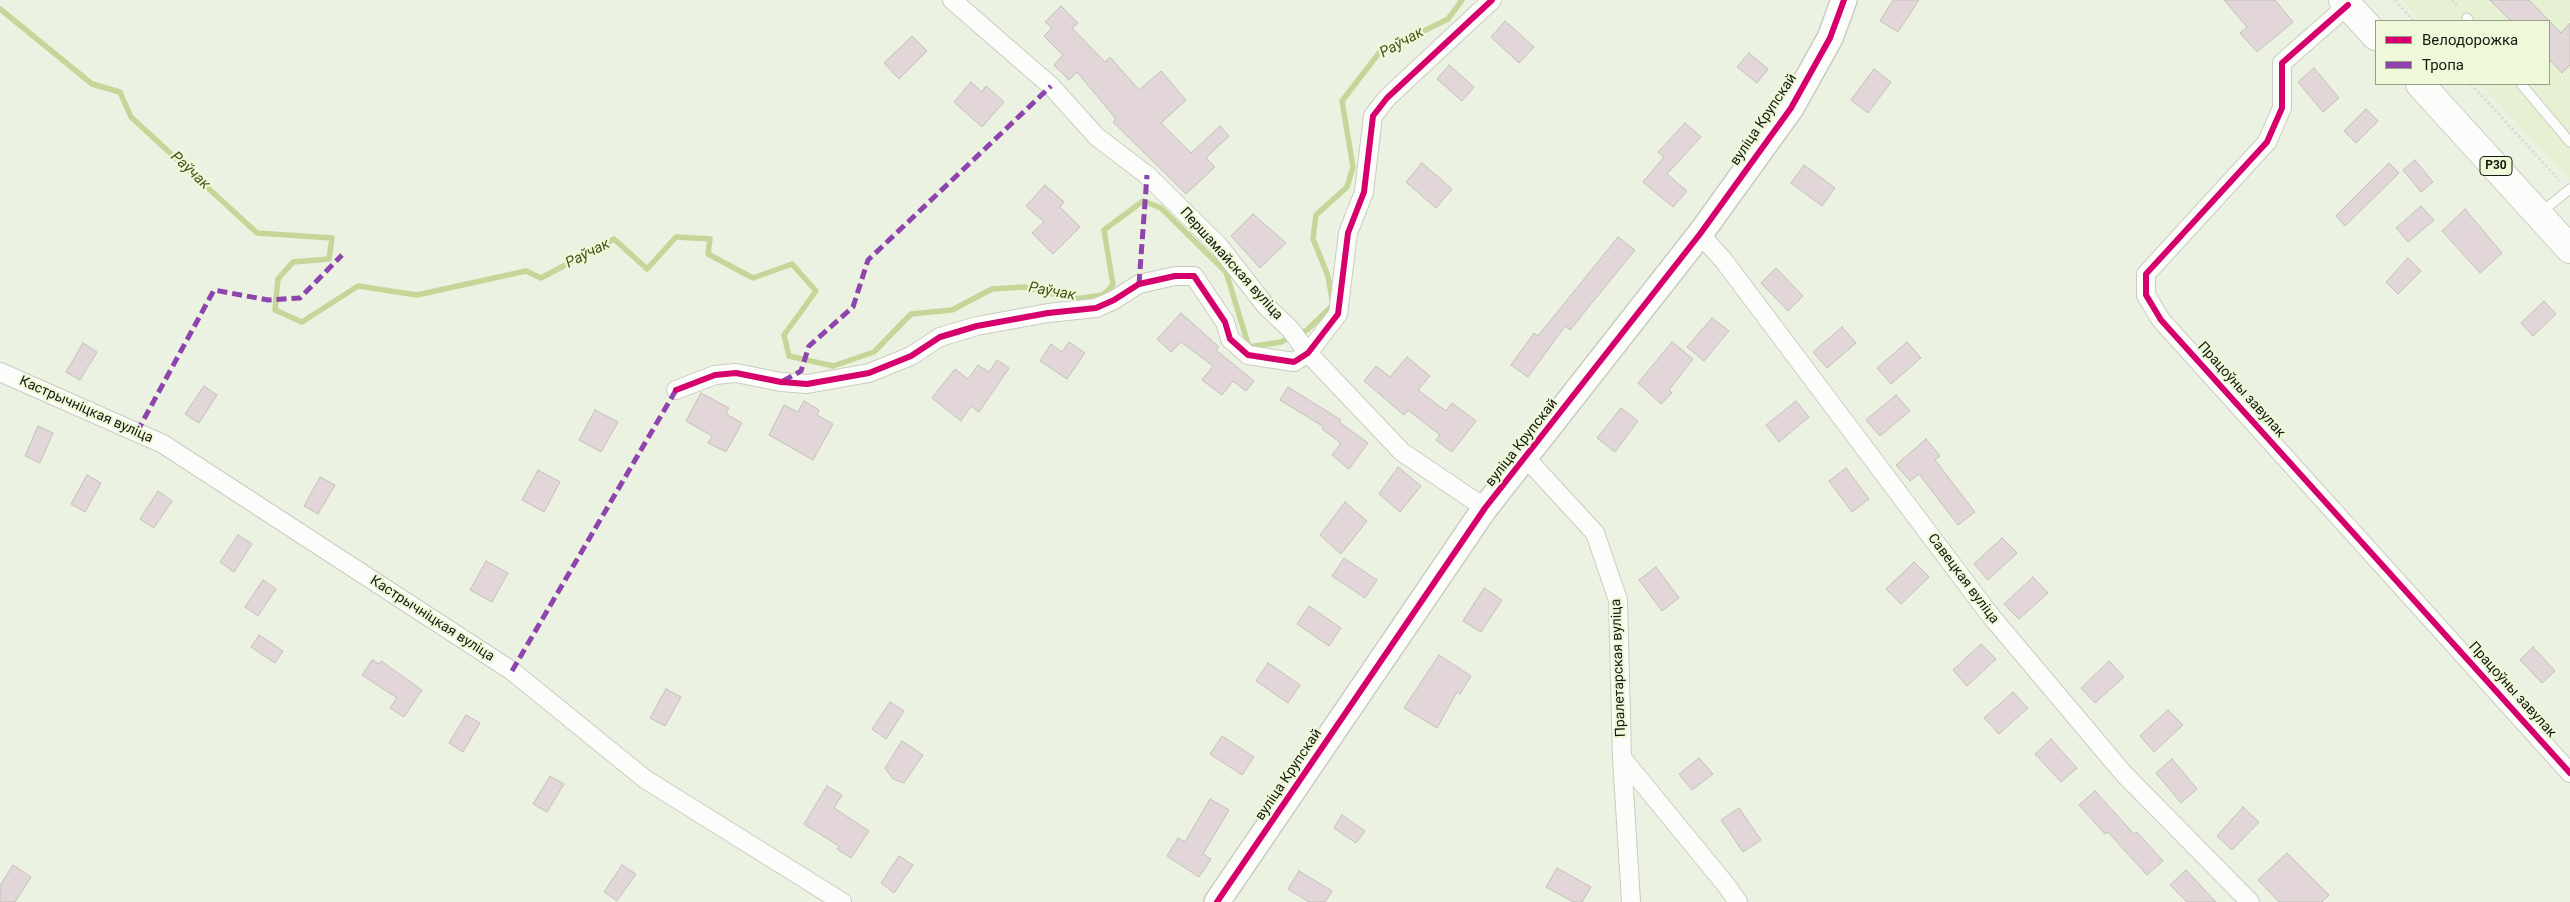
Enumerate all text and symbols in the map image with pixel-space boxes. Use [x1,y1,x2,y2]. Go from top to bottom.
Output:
legend [2375,20,2550,85]
water label: Раўчак [1377,24,1427,62]
text: Велодорожка [2422,31,2518,49]
text: Тропа [2422,56,2464,74]
street label: вуліца Крупскай [1727,71,1801,169]
water label: Раўчак [166,148,214,194]
road number: Р30 [2480,157,2512,176]
street label: Першамайская вуліца [1176,204,1286,324]
water label: Раўчак [563,235,613,273]
water label: Раўчак [1027,279,1077,305]
street label: Працоўны завулак [2194,339,2288,441]
street label: Кастрычніцкая вуліца [16,373,156,447]
street label: вуліца Крупскай [1482,396,1562,490]
street label: Савецкая вуліца [1924,531,2002,627]
street label: Кастрычніцкая вуліца [367,573,497,665]
street label: Пралетарская вуліца [1608,599,1630,737]
street label: Працоўны завулак [2465,639,2559,741]
street label: вуліца Крупскай [1252,726,1326,824]

